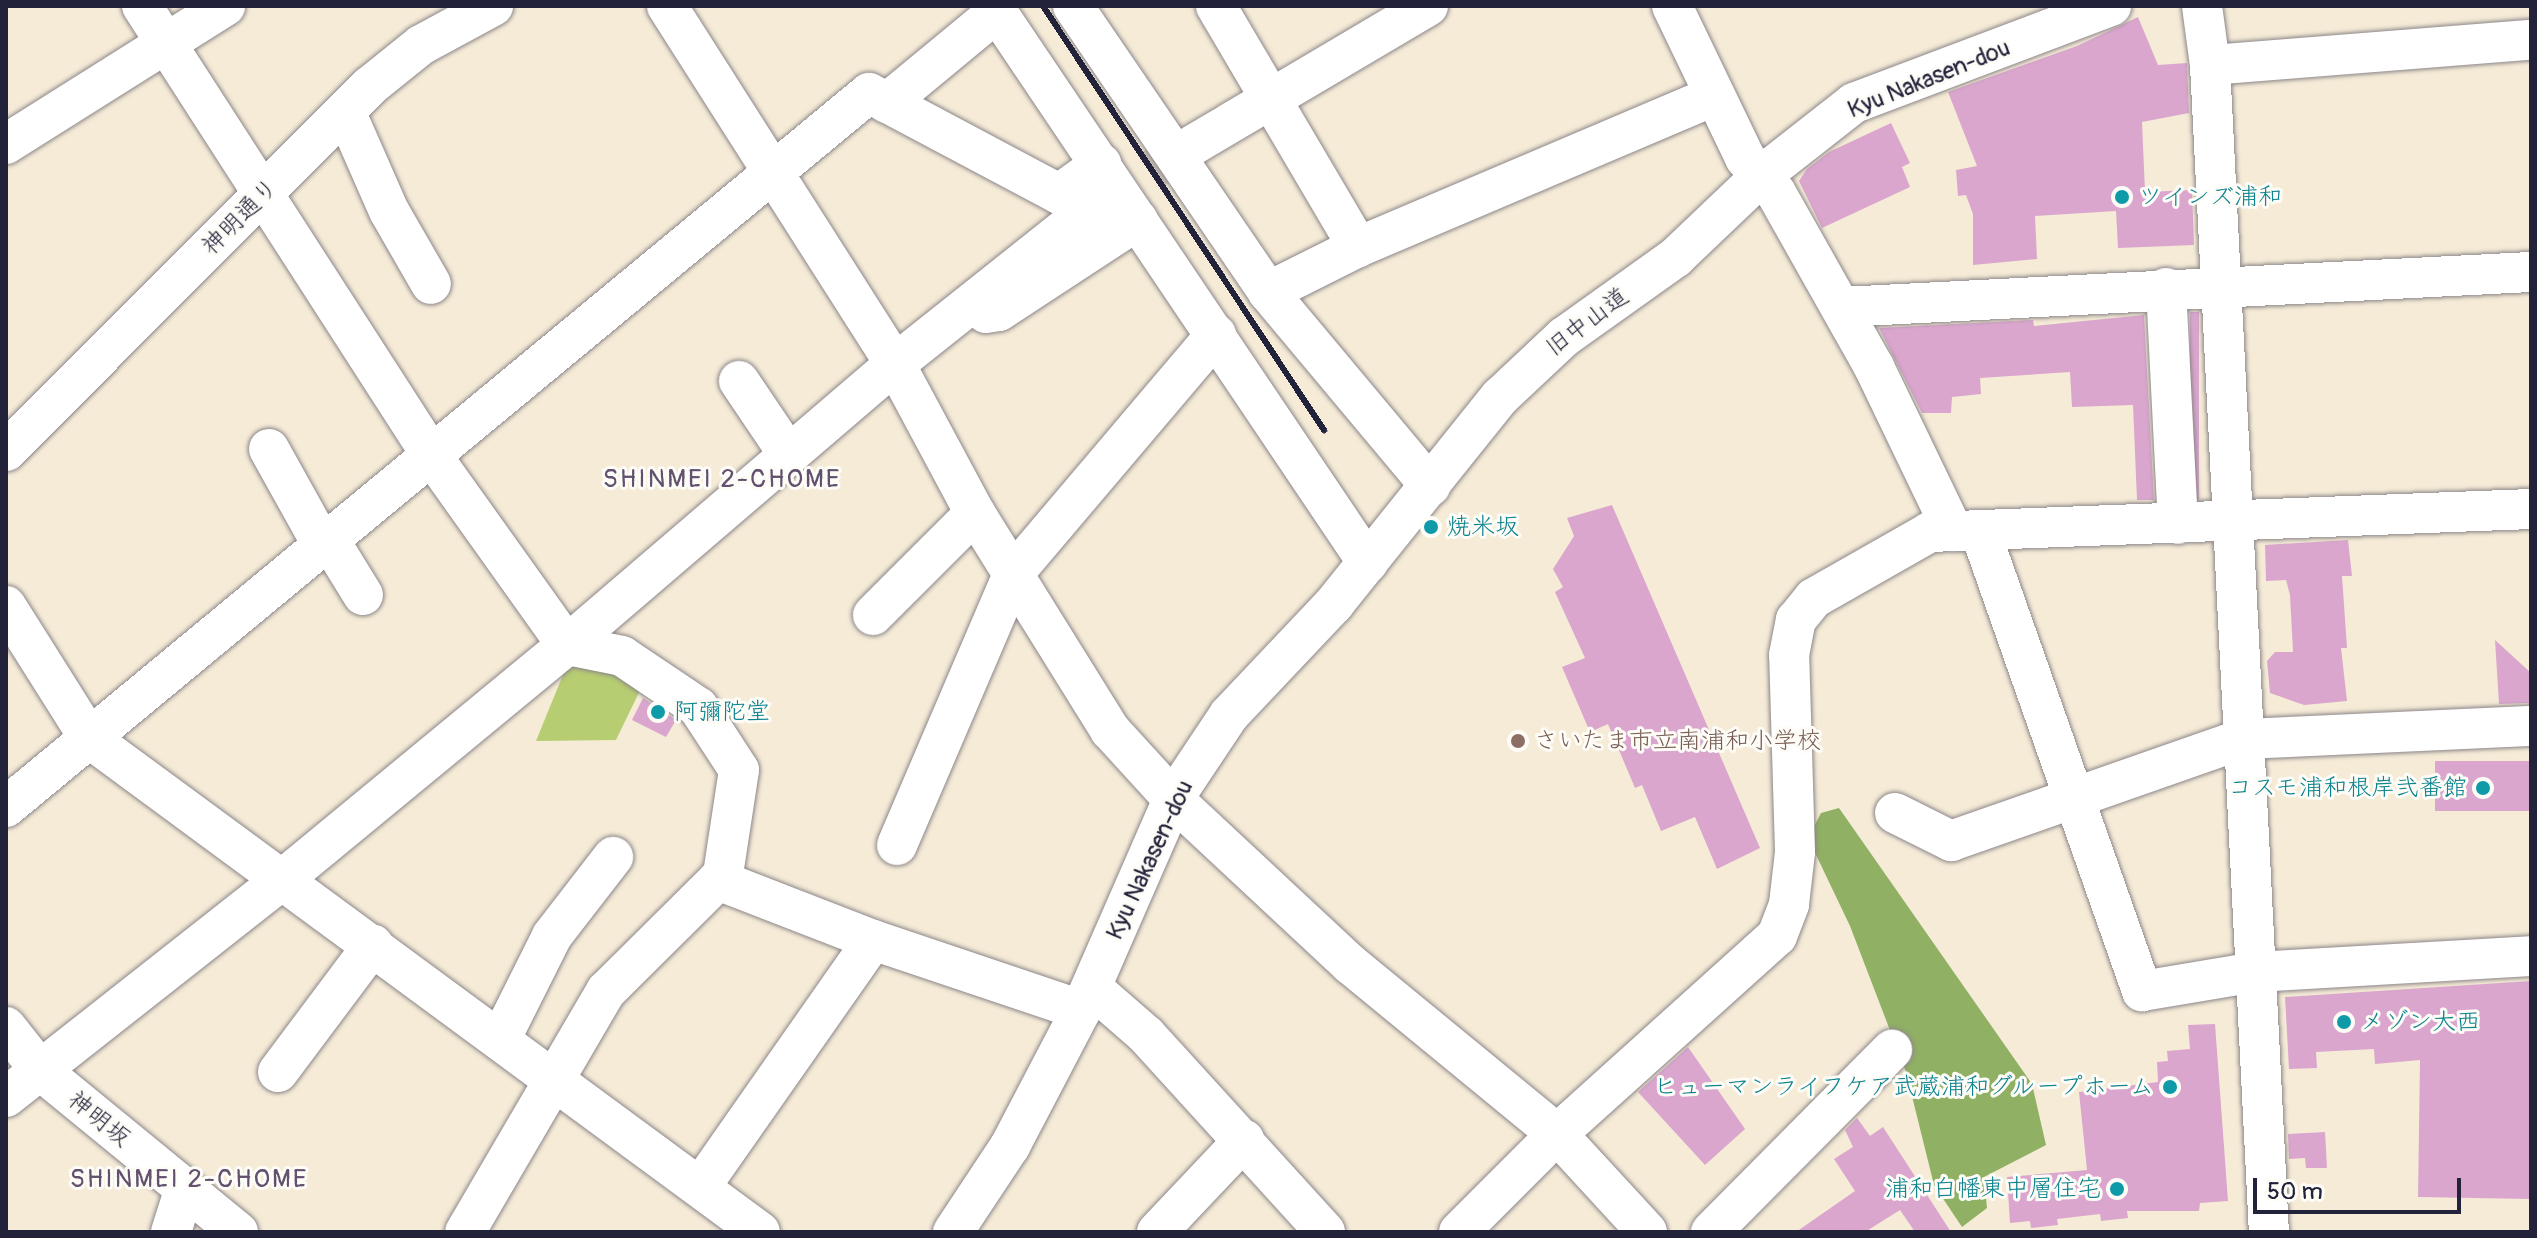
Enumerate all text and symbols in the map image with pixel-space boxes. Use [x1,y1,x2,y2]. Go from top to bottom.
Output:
street label: Kyu Nakasen-dou [1844,33,2014,125]
street label: 神明通り [196,173,284,261]
place label: ツインズ浦和 [2138,183,2282,211]
marker: ツインズ浦和 [2113,188,2131,206]
street label: 旧中山道 [1540,282,1634,362]
district label: SHINMEI 2-CHOME [603,464,841,496]
place label: 焼米坂 [1447,513,1519,541]
marker: 焼米坂 [1422,518,1440,536]
place label: 阿彌陀堂 [674,698,770,726]
marker: 阿彌陀堂 [649,703,667,721]
place label: さいたま市立南浦和小学校 [1534,727,1822,755]
marker: さいたま市立南浦和小学校 [1509,732,1527,750]
place label: コスモ浦和根岸弐番館 [2227,774,2467,802]
street label: Kyu Nakasen-dou [1100,776,1200,944]
marker: コスモ浦和根岸弐番館 [2474,779,2492,797]
place label: メゾン大西 [2360,1008,2480,1036]
marker: メゾン大西 [2335,1013,2353,1031]
place label: ヒューマンライフケア武蔵浦和グループホーム [1649,1073,2154,1101]
marker: ヒューマンライフケア武蔵浦和グループホーム [2161,1078,2179,1096]
street label: 神明坂 [62,1085,136,1153]
scale bar [2257,1162,2465,1212]
district label: SHINMEI 2-CHOME [70,1164,308,1196]
place label: 浦和白幡東中層住宅 [1885,1175,2101,1203]
text: 50 m [2267,1177,2323,1206]
marker: 浦和白幡東中層住宅 [2108,1180,2126,1198]

